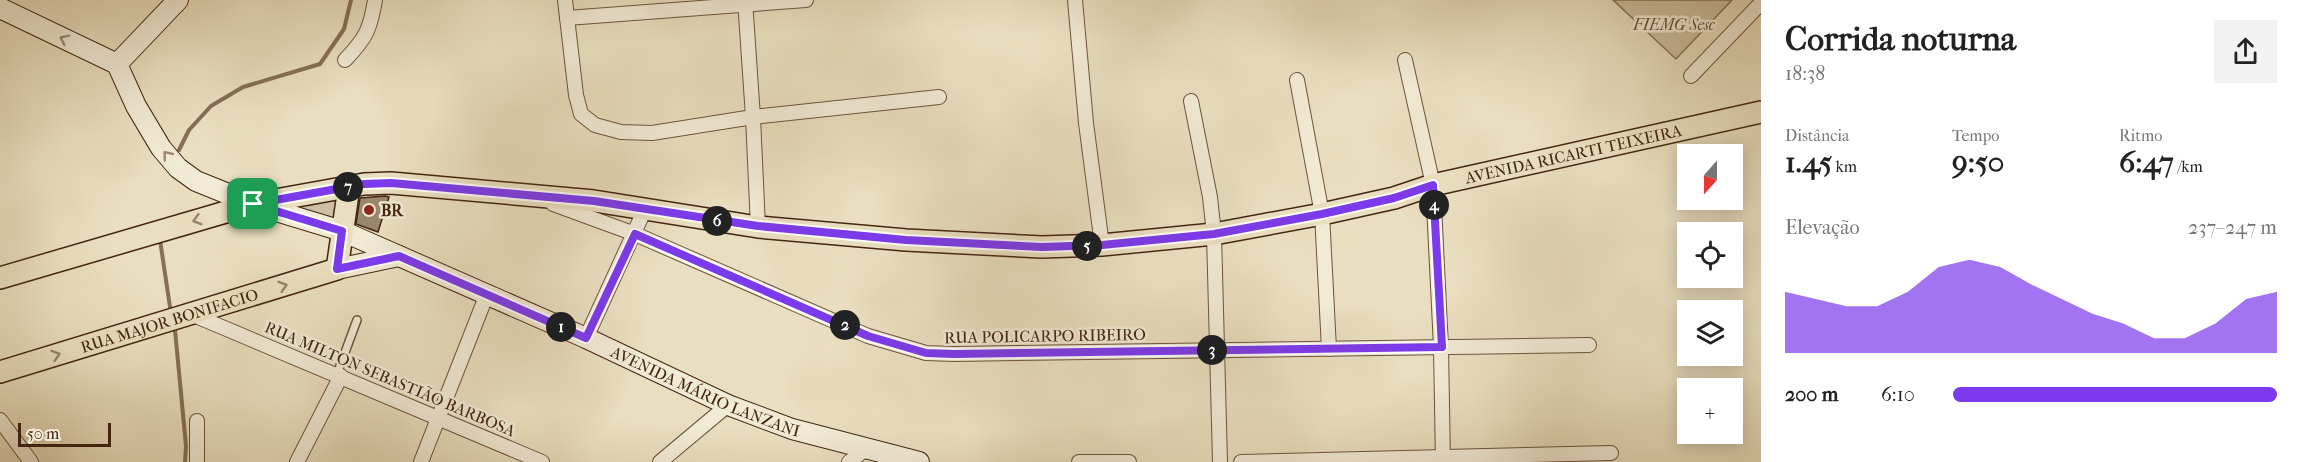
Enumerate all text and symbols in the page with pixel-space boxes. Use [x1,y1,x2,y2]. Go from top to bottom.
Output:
park label: FIEMG Sesc [1632,15,1716,34]
text: Corrida noturna [1785,20,2016,59]
button: share [2214,20,2277,83]
one-way arrow [60,34,71,46]
text: 18:38 [1785,62,1825,85]
street label: AVENIDA RICARTI TEIXEIRA [1462,120,1684,187]
text: Distância [1785,126,1849,145]
text: Tempo [1952,126,1999,145]
text: Ritmo [2119,126,2162,145]
north arrow [1677,144,1743,210]
map controls [1677,144,1743,444]
text: 1.45 [1785,145,1832,180]
text: 9:50 [1952,145,2004,180]
text: 6:47 [2119,145,2174,180]
one-way arrow [164,151,175,162]
text: km [1832,157,1857,176]
text: /km [2174,157,2203,176]
pin: 7 [333,172,363,202]
text: 7 [344,177,352,196]
pin [227,178,278,229]
icon: arrive [236,187,269,220]
pin: 4 [1419,190,1449,220]
text: 4 [1429,195,1439,214]
place label: BR [381,201,404,220]
marker: BR [362,203,376,217]
pin: 6 [702,206,732,236]
text: 6 [713,211,721,230]
one-way arrow [192,213,203,225]
text: Elevação [1785,216,1860,239]
text: 237–247 m [2188,216,2277,239]
button: locate [1677,222,1743,288]
pin: 5 [1072,231,1102,261]
text: 5 [1084,236,1090,255]
one-way arrow [277,281,288,293]
street label: RUA MAJOR BONIFACIO [78,284,260,356]
button: layers [1677,300,1743,366]
pin: 2 [830,310,860,340]
pin: 1 [546,312,576,342]
text: 2 [841,315,849,334]
street label: RUA MILTON SEBASTIÃO BARBOSA [262,317,519,441]
text: 1 [558,317,564,336]
street label: RUA POLICARPO RIBEIRO [944,325,1146,347]
pin: 3 [1197,335,1227,365]
text: 3 [1209,340,1215,359]
street label: AVENIDA MÁRIO LANZANI [607,341,802,440]
one-way arrow [50,350,61,362]
button: + [1677,378,1743,444]
text: 200 m [1785,383,1838,406]
text: 6:10 [1881,383,1915,406]
scale bar [18,420,111,448]
text: 50 m [27,424,59,443]

